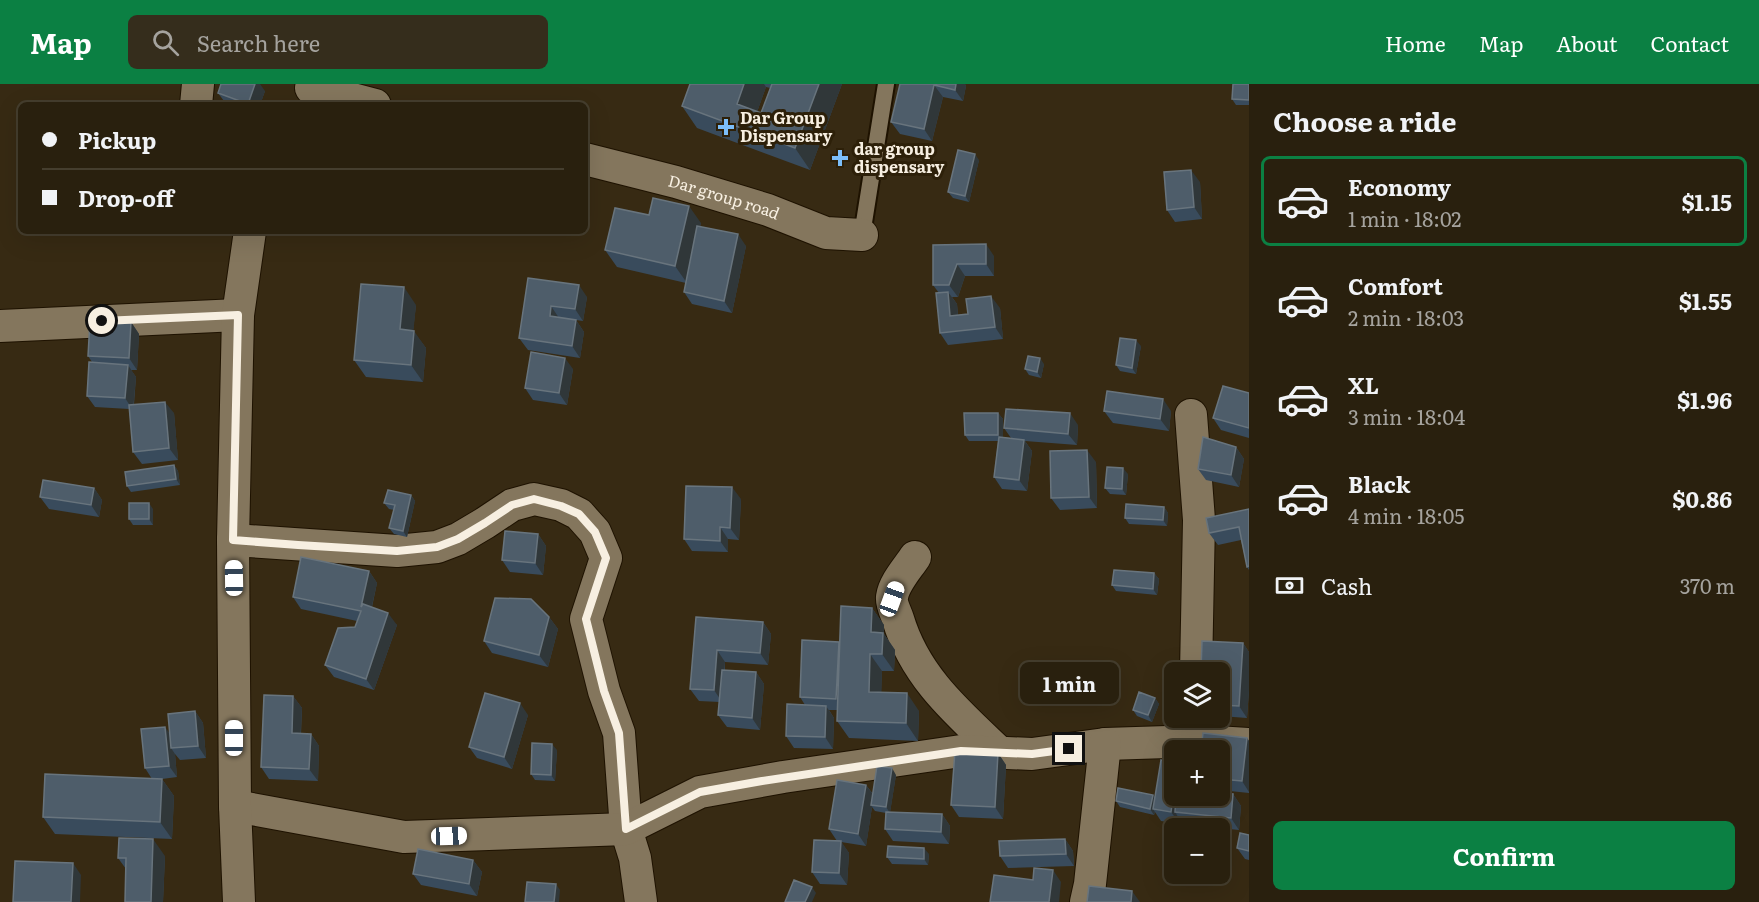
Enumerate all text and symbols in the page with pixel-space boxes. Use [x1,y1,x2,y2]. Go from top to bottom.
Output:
search box [128,15,548,69]
text: Map [30,21,92,63]
icon: search [149,26,182,59]
text: Search here [197,26,320,59]
text: Home [1385,27,1446,58]
text: Map [1479,27,1523,58]
text: About [1556,27,1618,58]
text: Contact [1651,27,1729,58]
text: Choose a ride [1273,100,1456,140]
place label: Dar Group Dispensary [740,105,832,147]
marker: Dar Group Dispensary [717,118,735,136]
text: Pickup [78,123,156,156]
place label: dar group dispensary [854,136,945,178]
marker: dar group dispensary [831,149,849,167]
street label: Dar group road [666,168,784,225]
text: Economy [1348,170,1451,203]
icon: car [1276,174,1330,228]
text: Drop-off [78,181,174,214]
text: $1.15 [1681,185,1732,218]
text: 1 min · 18:02 [1348,203,1461,233]
text: Comfort [1348,269,1443,302]
icon: car [1276,273,1330,327]
text: $1.55 [1679,284,1732,317]
text: 2 min · 18:03 [1348,302,1464,332]
route start [88,307,115,334]
text: XL [1348,368,1379,401]
icon: car [1276,372,1330,426]
text: $1.96 [1677,383,1732,416]
text: 3 min · 18:04 [1348,401,1465,431]
text: Black [1348,467,1410,500]
icon: car [1276,471,1330,525]
text: $0.86 [1672,482,1732,515]
text: 4 min · 18:05 [1348,500,1465,530]
car [225,560,243,596]
icon: cash [1273,569,1306,602]
text: Cash [1321,569,1372,602]
text: 370 m [1680,570,1735,600]
car [877,579,907,619]
callout: 1 min [1020,662,1118,704]
map controls [1164,662,1230,884]
button: layers [1164,662,1230,728]
text: 1 min [1043,668,1096,698]
car [225,720,243,756]
route end [1055,735,1082,762]
button: + [1164,740,1230,806]
button: − [1164,818,1230,884]
button: Confirm [1273,821,1735,890]
car [431,826,467,846]

